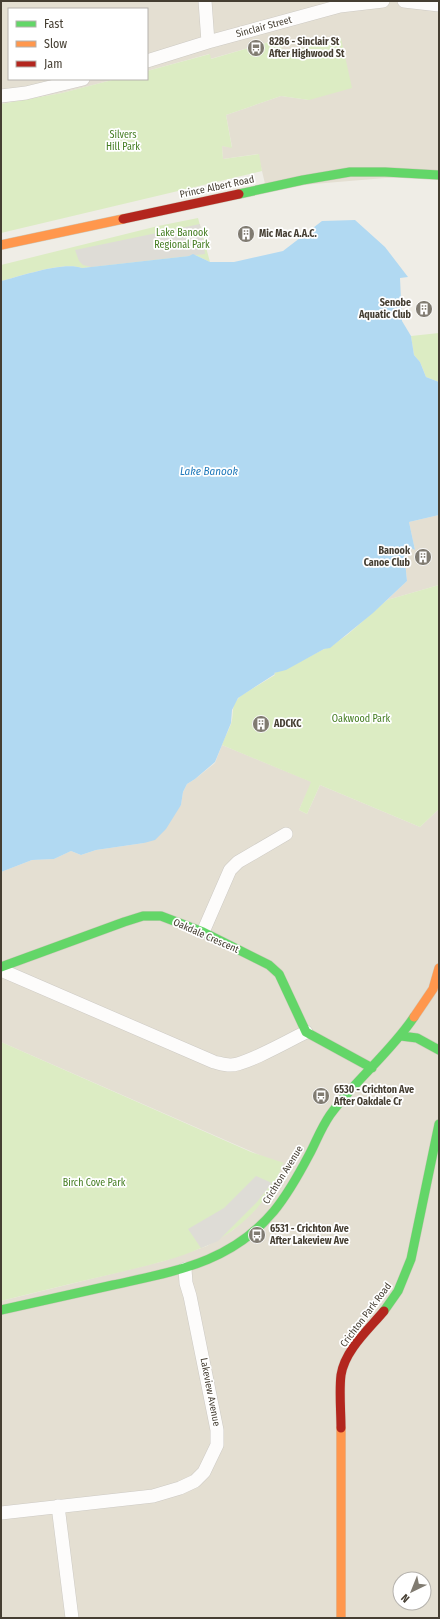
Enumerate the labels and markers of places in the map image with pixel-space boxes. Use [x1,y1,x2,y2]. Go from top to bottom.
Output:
place label: 8286 - Sinclair St After Highwood St [268,36,345,60]
bus stop icon: 8286 - Sinclair St After Highwood St [246,38,266,58]
building icon: Mic Mac A.A.C. [236,224,256,244]
place label: Mic Mac A.A.C. [259,228,318,240]
place label: Senobe Aquatic Club [358,297,412,321]
building icon: Senobe Aquatic Club [414,299,434,319]
place label: Banook Canoe Club [364,545,411,569]
building icon: Banook Canoe Club [413,547,433,567]
building icon: ADCKC [251,714,271,734]
place label: ADCKC [273,718,302,730]
place label: 6530 - Crichton Ave After Oakdale Cr [333,1084,414,1108]
bus stop icon: 6530 - Crichton Ave After Oakdale Cr [311,1086,331,1106]
place label: 6531 - Crichton Ave After Lakeview Ave [269,1223,349,1247]
bus stop icon: 6531 - Crichton Ave After Lakeview Ave [247,1225,267,1245]

